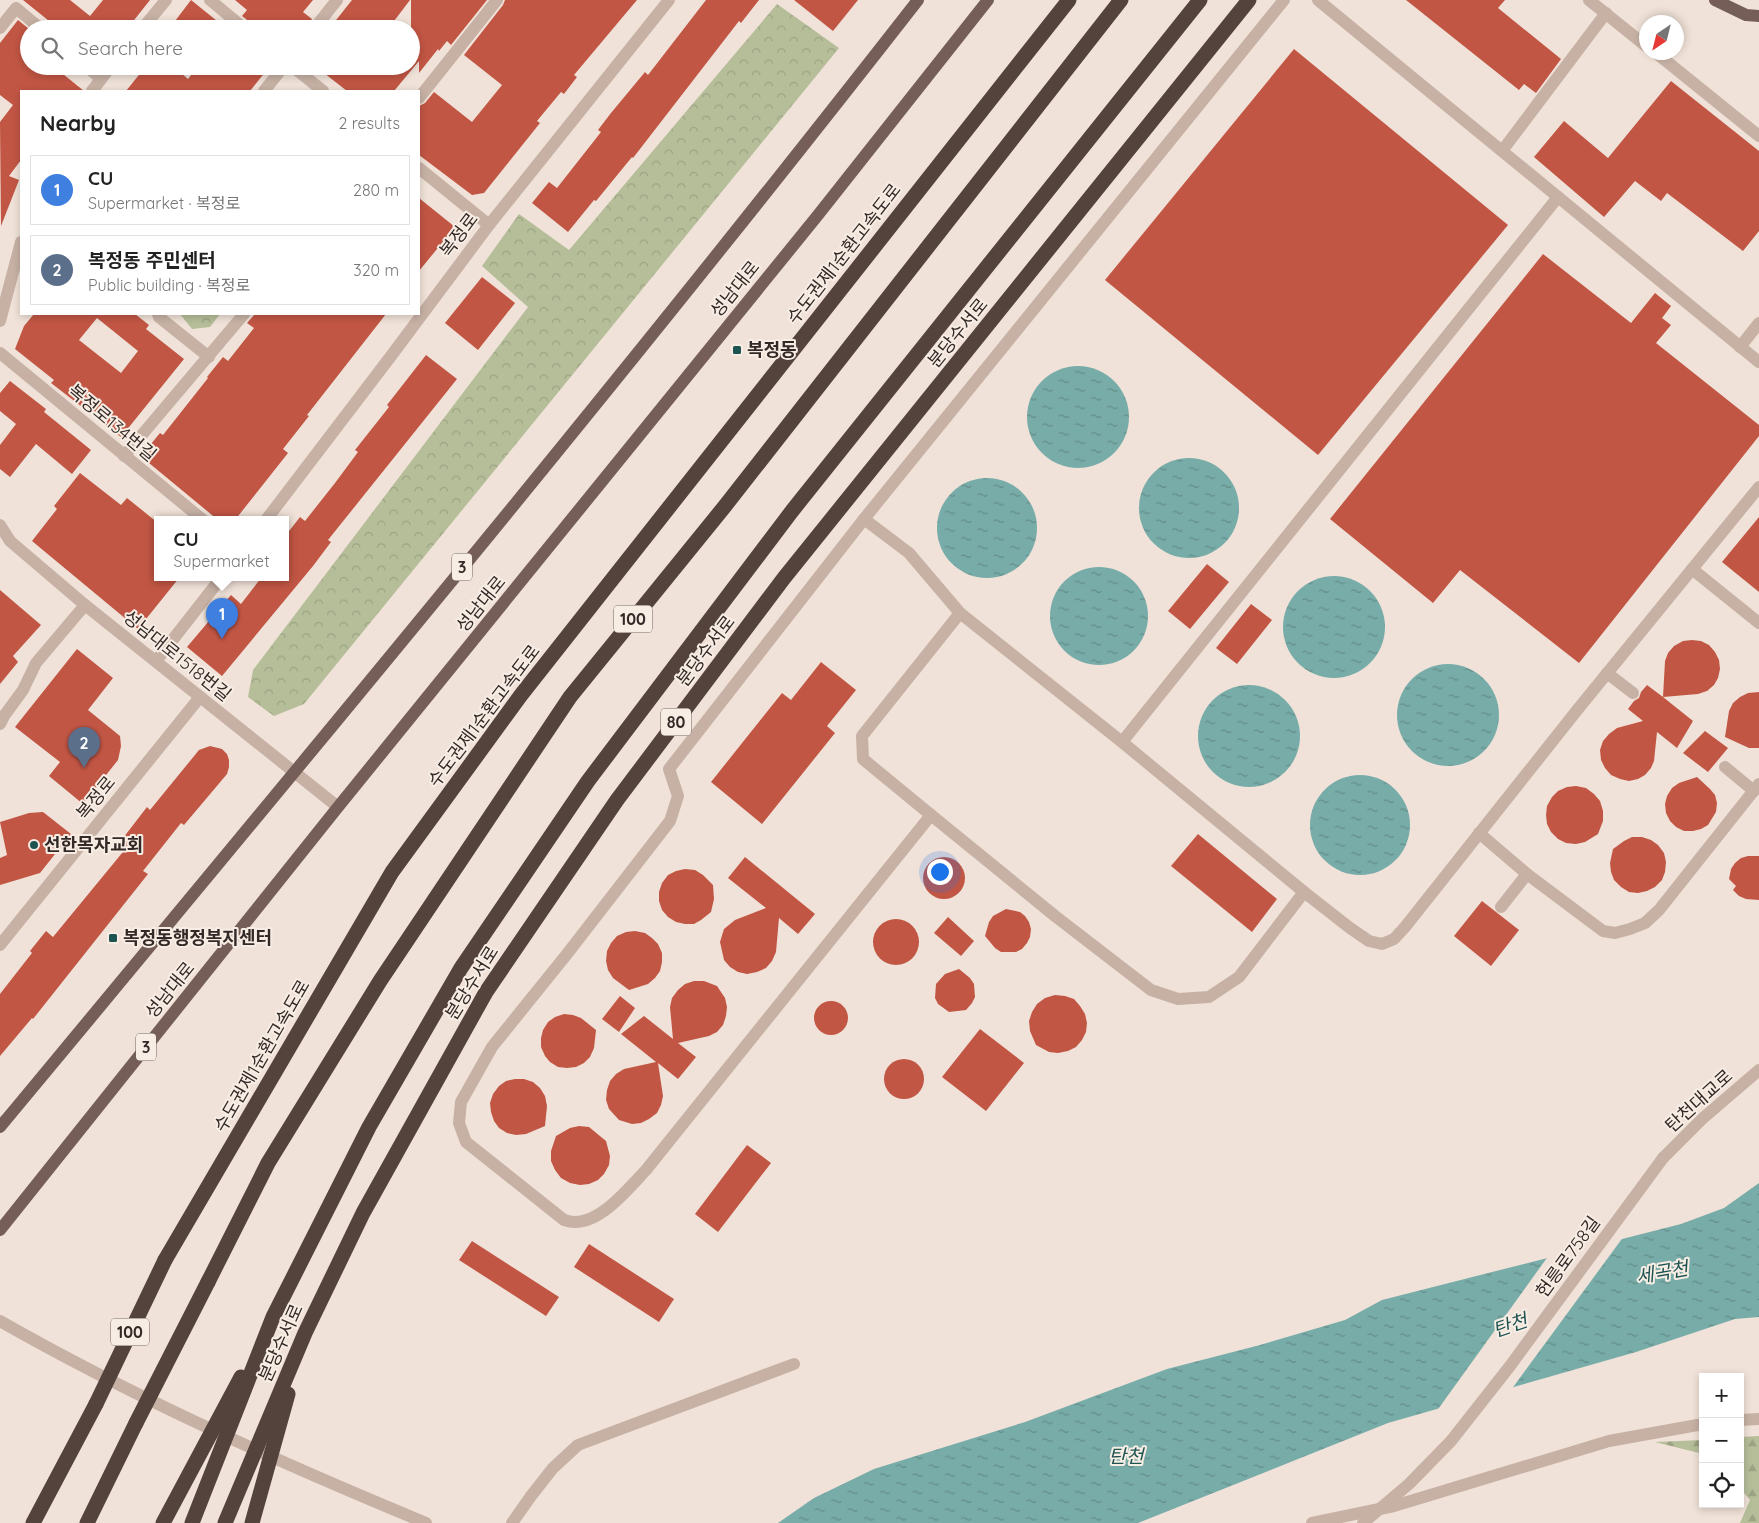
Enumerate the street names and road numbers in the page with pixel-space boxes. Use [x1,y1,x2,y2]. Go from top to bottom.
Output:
street label: 수도권제1순환고속도로 [782,179,906,329]
street label: 복정로 [434,208,483,261]
street label: 성남대로 [705,256,764,322]
street label: 분당수서로 [923,293,993,372]
street label: 복정로134번길 [63,379,161,466]
road number: 3 [452,554,472,580]
street label: 성남대로 [451,571,510,637]
street label: 성남대로1518번길 [119,606,235,706]
road number: 100 [614,606,652,632]
street label: 분당수서로 [671,611,740,691]
street label: 수도권제1순환고속도로 [423,640,545,791]
road number: 80 [661,709,691,736]
street label: 복정로 [71,771,120,824]
street label: 분당수서로 [440,942,503,1024]
street label: 성남대로 [140,957,199,1023]
street label: 수도권제1순환고속도로 [209,975,315,1136]
road number: 3 [136,1034,156,1060]
street label: 탄천대교로 [1660,1064,1737,1137]
street label: 헌릉로758길 [1530,1212,1605,1302]
street label: 분당수서로 [253,1300,308,1385]
road number: 100 [111,1318,149,1345]

